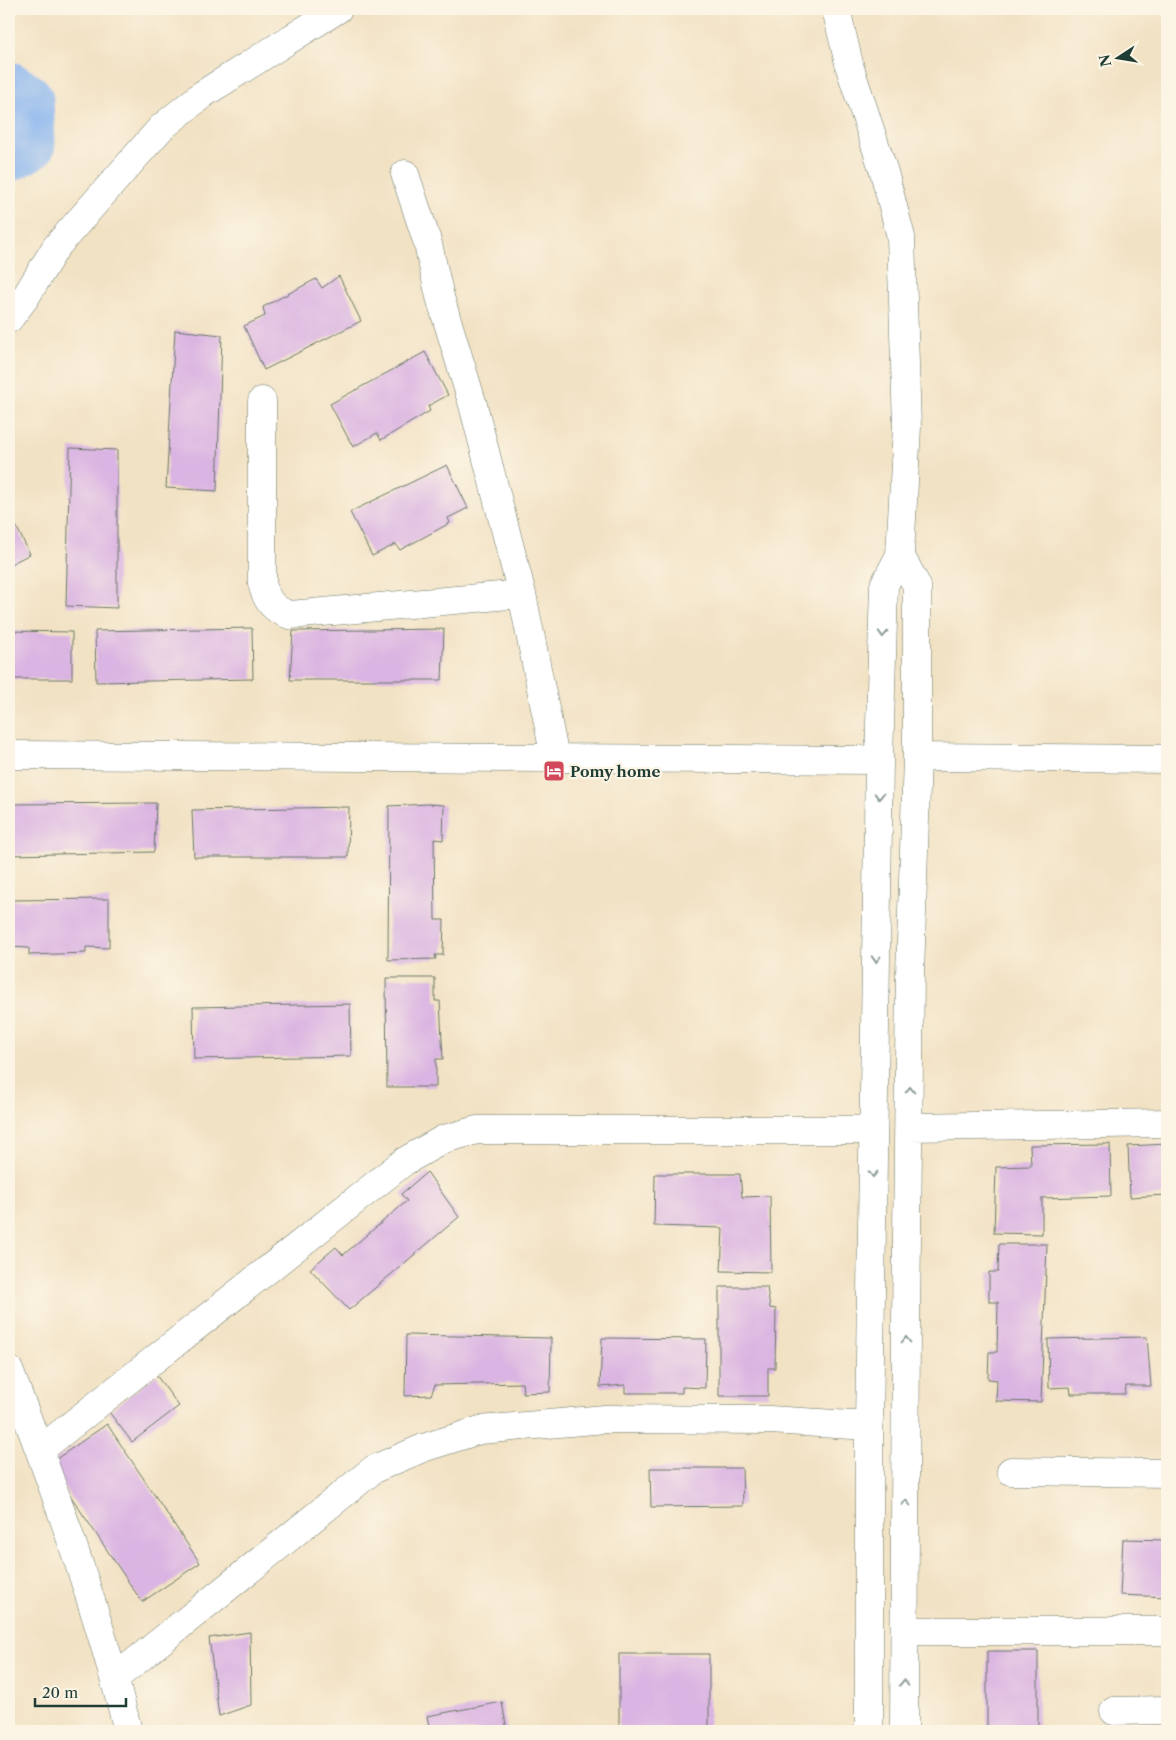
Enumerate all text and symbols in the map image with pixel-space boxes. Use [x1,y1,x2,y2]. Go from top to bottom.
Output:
north arrow [1094,32,1144,82]
text: N [1095,53,1115,69]
one-way arrow [878,630,888,638]
hotel icon: Pomy home [542,759,566,783]
place label: Pomy home [570,762,660,781]
one-way arrow [874,793,884,801]
one-way arrow [871,956,881,963]
one-way arrow [904,1086,915,1094]
one-way arrow [868,1170,878,1178]
one-way arrow [901,1336,911,1344]
one-way arrow [901,1498,912,1506]
scale bar [35,1675,126,1707]
one-way arrow [899,1678,910,1686]
text: 20 m [42,1683,78,1702]

